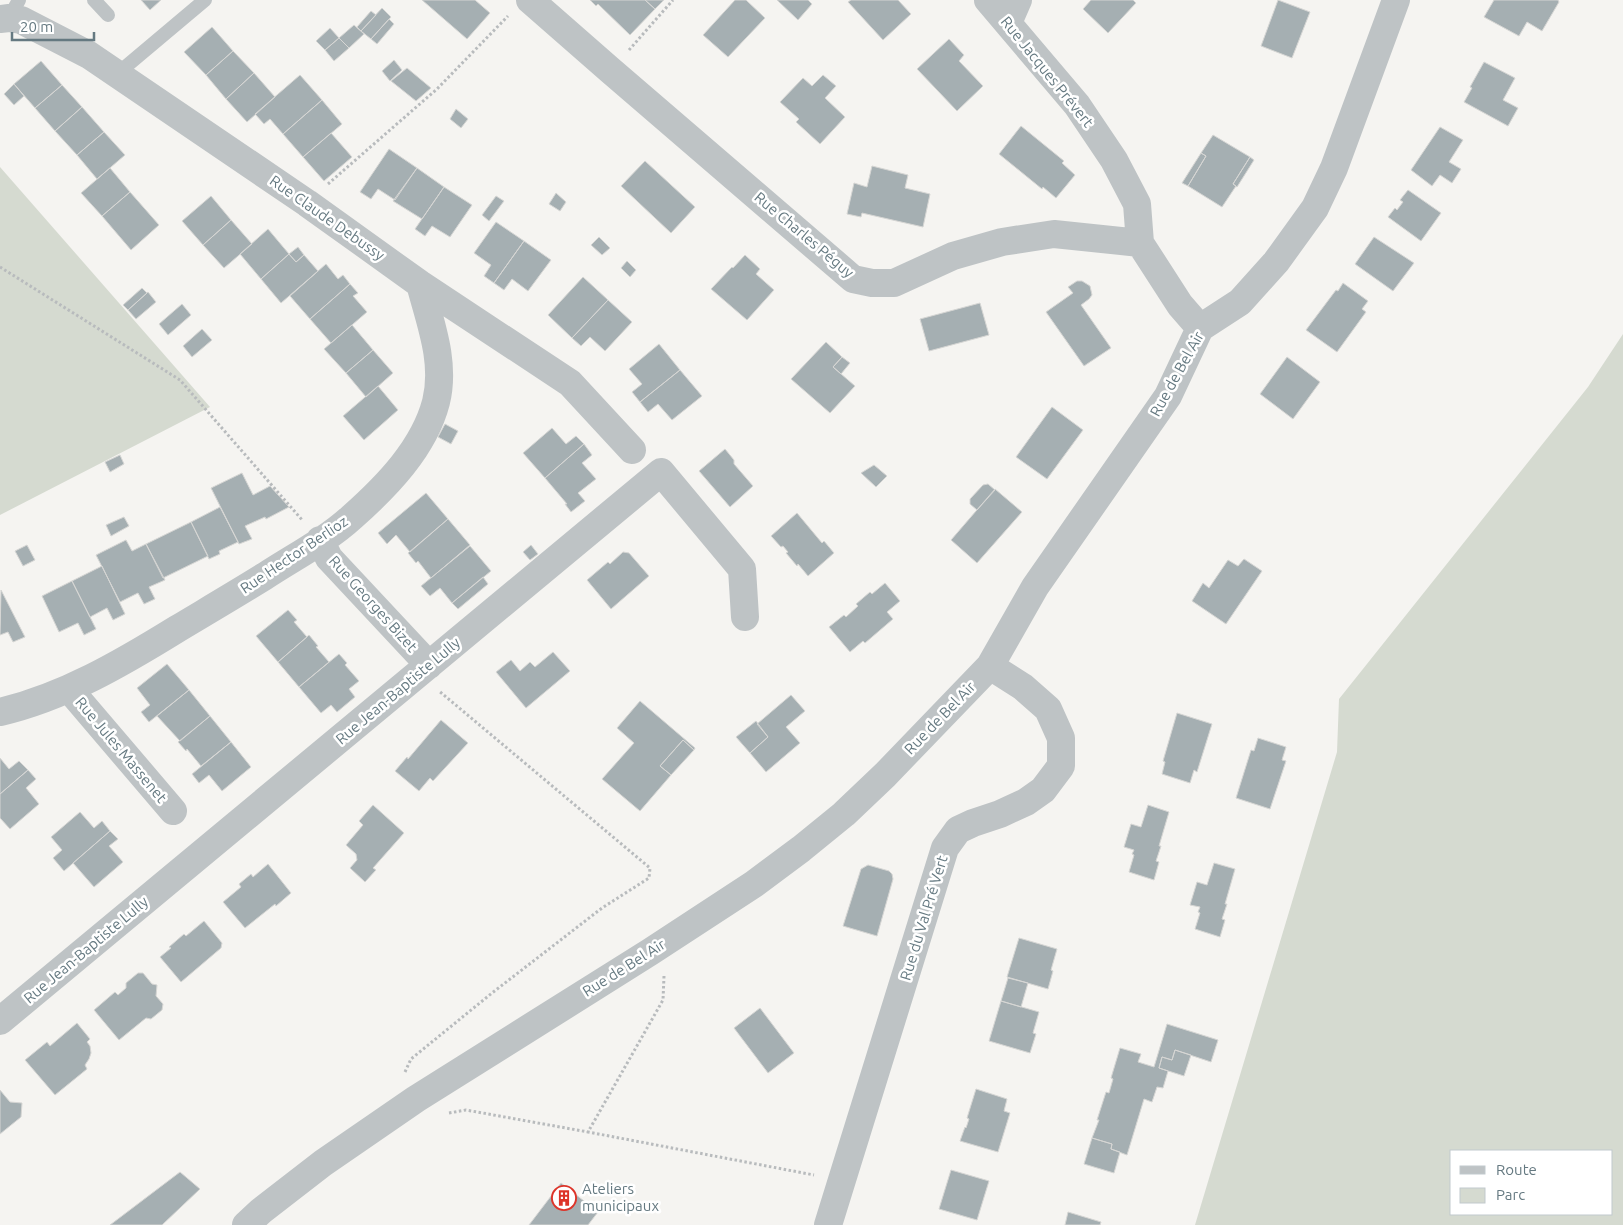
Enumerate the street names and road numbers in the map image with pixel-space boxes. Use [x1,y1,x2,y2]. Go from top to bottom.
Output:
street label: Rue Jacques Prévert [998,13,1097,130]
street label: Rue Claude Debussy [267,172,388,264]
street label: Rue Charles Péguy [751,188,857,281]
street label: Rue de Bel Air [1146,328,1207,419]
street label: Rue Hector Berlioz [237,512,351,597]
street label: Rue Georges Bizet [326,552,421,655]
street label: Rue Jean-Baptiste Lully [332,634,463,748]
street label: Rue de Bel Air [901,678,979,758]
street label: Rue Jules Massenet [72,693,171,806]
street label: Rue du Val Pré Vert [896,853,951,982]
street label: Rue Jean-Baptiste Lully [20,893,151,1007]
street label: Rue de Bel Air [579,935,669,1000]

